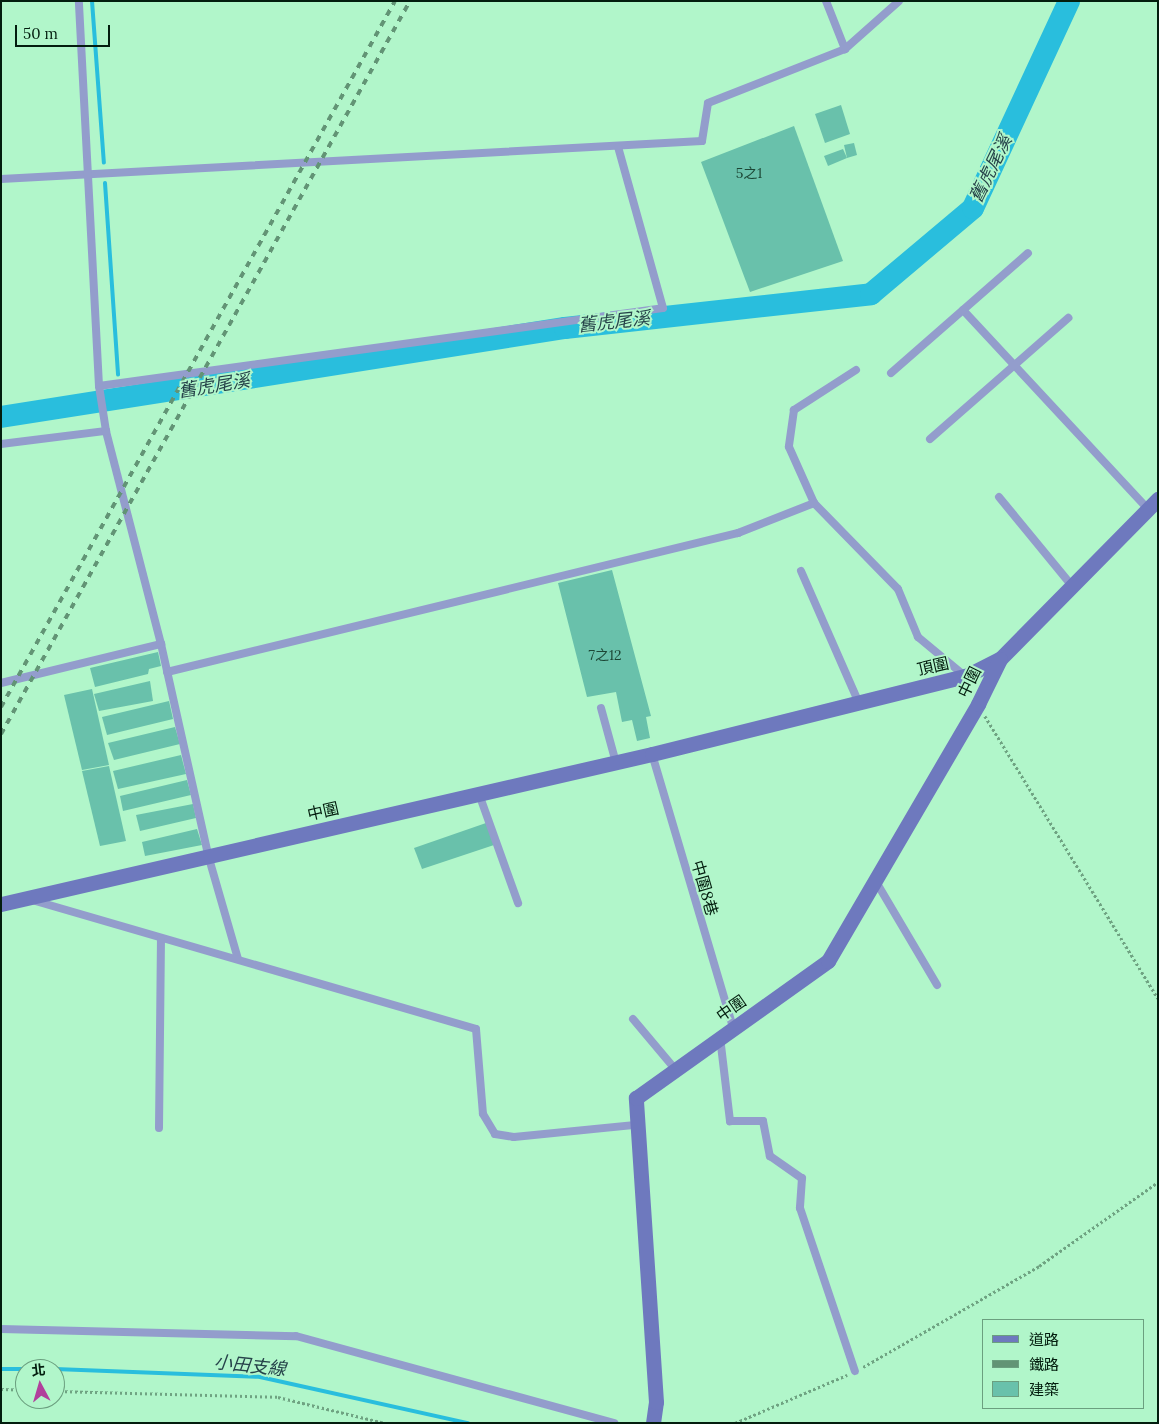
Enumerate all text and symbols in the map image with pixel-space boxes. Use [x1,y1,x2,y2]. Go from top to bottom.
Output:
scale bar [18,15,112,47]
text: 50 m [23,24,58,43]
water label: 舊虎尾溪 [966,132,1016,206]
house number: 5之1 [736,165,762,181]
water label: 舊虎尾溪 [577,307,651,337]
water label: 舊虎尾溪 [177,370,251,402]
house number: 7之12 [588,647,622,663]
street label: 頂圍 [915,653,951,679]
street label: 中圍 [953,663,985,701]
street label: 中圍 [305,798,341,824]
street label: 中圍8巷 [688,858,722,918]
street label: 中圍 [712,991,750,1025]
legend [982,1319,1144,1409]
text: 道路 [1029,1330,1059,1349]
water label: 小田支線 [213,1351,287,1381]
text: 鐵路 [1029,1355,1059,1374]
north arrow [15,1359,65,1409]
text: 北 [31,1360,46,1380]
text: 建築 [1029,1380,1059,1399]

